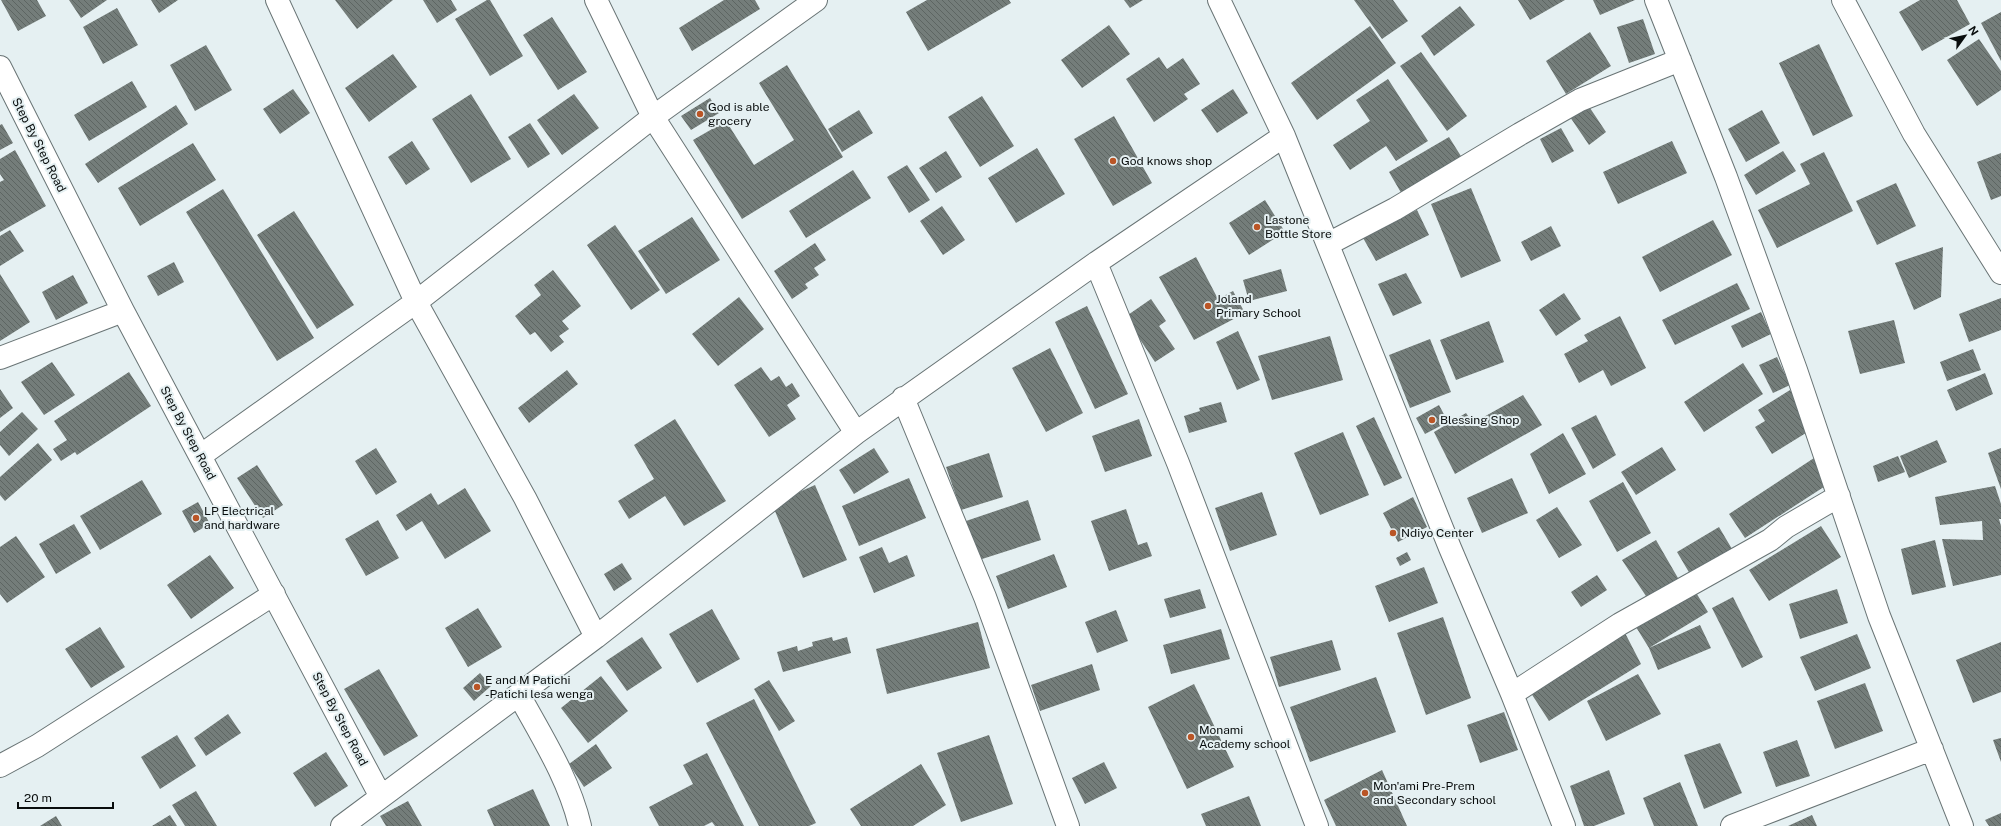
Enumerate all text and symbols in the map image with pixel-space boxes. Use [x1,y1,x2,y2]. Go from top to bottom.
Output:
north arrow [1945,16,1985,56]
text: N [1966,24,1981,37]
street label: Step By Step Road [9,96,69,194]
place label: God is able grocery [708,100,770,128]
marker: God is able grocery [695,109,705,119]
place label: God knows shop [1121,154,1212,168]
marker: God knows shop [1108,156,1118,166]
place label: Lastone Bottle Store [1265,213,1332,241]
marker: Lastone Bottle Store [1252,222,1262,232]
place label: Joland Primary School [1216,292,1301,320]
marker: Joland Primary School [1203,301,1213,311]
street label: Step By Step Road [157,384,219,482]
place label: Blessing Shop [1440,413,1520,427]
marker: Blessing Shop [1427,415,1437,425]
place label: LP Electrical and hardware [204,504,280,532]
marker: LP Electrical and hardware [191,513,201,523]
place label: Ndiyo Center [1401,526,1474,540]
marker: Ndiyo Center [1388,528,1398,538]
street label: Step By Step Road [309,670,371,768]
place label: E and M Patichi -Patichi lesa wenga [485,673,593,701]
marker: E and M Patichi -Patichi lesa wenga [472,682,482,692]
place label: Monami Academy school [1199,723,1291,751]
marker: Monami Academy school [1186,732,1196,742]
place label: Mon'ami Pre-Prem and Secondary school [1373,779,1497,807]
scale bar [18,784,113,810]
marker: Mon'ami Pre-Prem and Secondary school [1360,788,1370,798]
text: 20 m [24,791,52,805]

